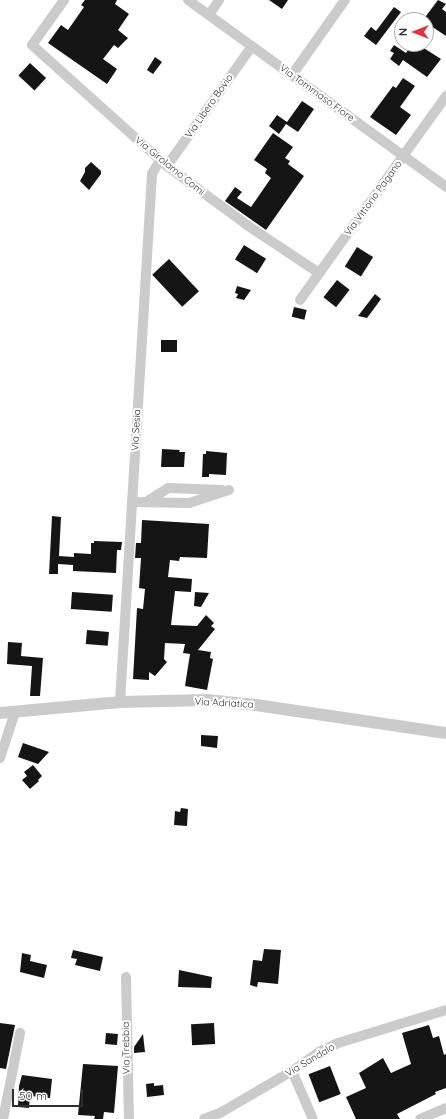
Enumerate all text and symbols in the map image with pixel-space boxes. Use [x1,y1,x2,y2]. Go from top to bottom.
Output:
north arrow [394,12,434,52]
text: N [396,28,410,36]
street label: Via Tommaso Fiore [277,62,357,124]
street label: Via Libero Bovio [183,72,235,140]
street label: Via Girolamo Comi [133,134,207,198]
street label: Via Vittorio Pagano [342,158,404,238]
street label: Via Sesia [129,409,143,451]
street label: Via Adriatica [194,695,254,711]
street label: Via Trebbia [120,1022,132,1074]
street label: Via Sandalo [283,1041,337,1079]
scale bar [14,1081,85,1107]
text: 50 m [19,1088,47,1103]

